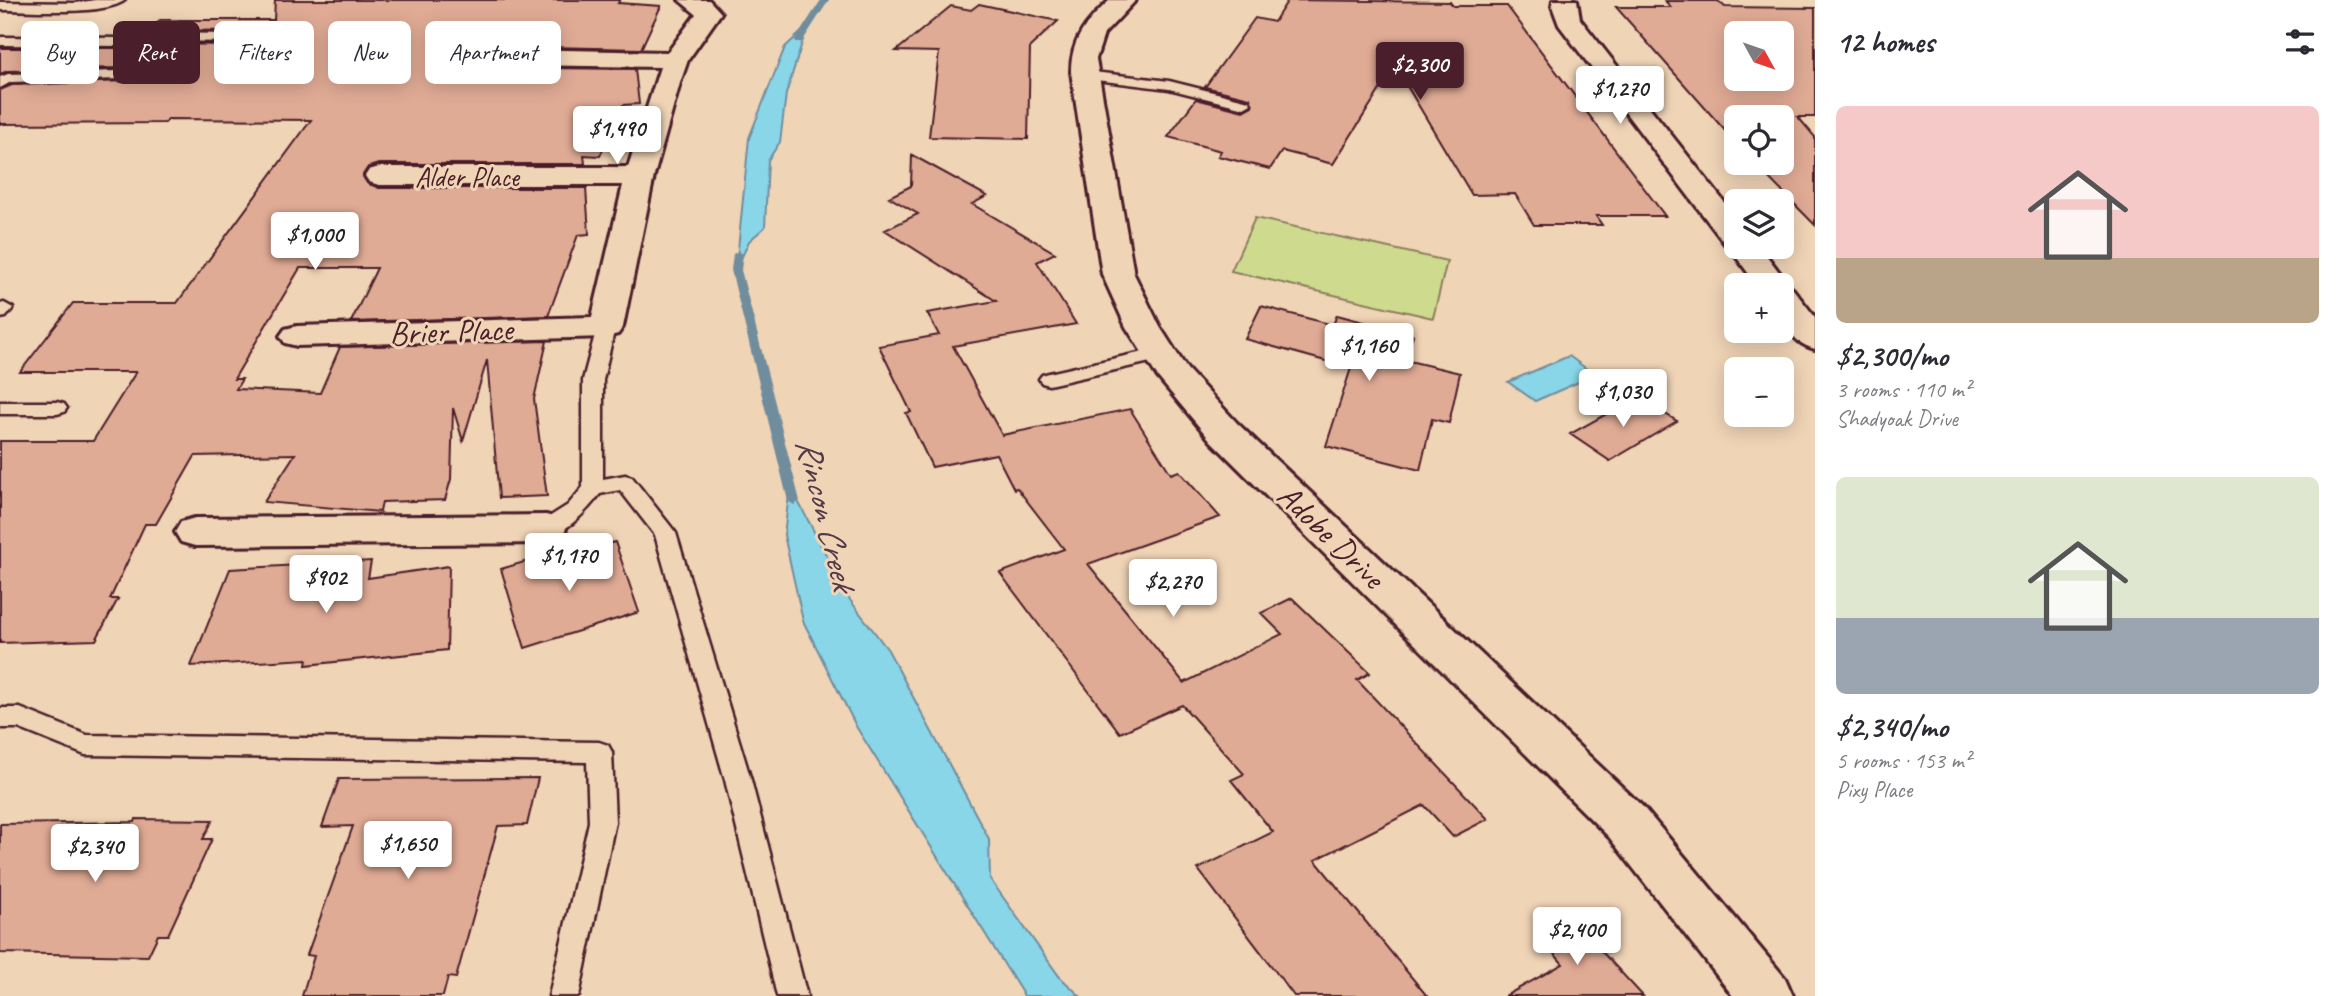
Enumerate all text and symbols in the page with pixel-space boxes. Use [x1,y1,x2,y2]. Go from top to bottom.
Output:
chip: Buy [21,21,99,84]
chip: Rent [113,21,200,84]
chip: Filters [214,21,314,84]
chip: New [328,21,411,84]
chip: Apartment [425,21,561,84]
north arrow [1724,21,1794,91]
map controls [1724,21,1794,427]
text: 12 homes [1836,23,1934,61]
icon: filters [2281,23,2319,61]
pin: $2,300 [1363,42,1477,102]
text: $2,300 [1392,50,1448,79]
pin: $1,270 [1563,66,1677,126]
text: $1,270 [1592,74,1648,103]
button: locate [1724,105,1794,175]
pin: $1,490 [560,106,674,166]
text: $1,490 [589,114,645,143]
icon: home [2015,152,2141,278]
street label: Alder Place [415,159,521,194]
button: layers [1724,189,1794,259]
pin: $1,000 [258,212,372,272]
text: $1,000 [287,220,343,249]
button: + [1724,273,1794,343]
street label: Brier Place [389,308,516,354]
pin: $1,160 [1312,324,1426,383]
text: $1,160 [1341,331,1397,360]
text: $2,300/mo [1836,337,1948,375]
button: − [1724,357,1794,427]
pin: $1,030 [1566,370,1680,429]
text: 3 rooms · 110 m² [1836,375,1971,404]
text: $1,030 [1595,377,1651,406]
text: Shadyoak Drive [1836,404,1958,433]
water label: Rincon Creek [785,434,868,600]
street label: Adobe Drive [1269,475,1395,599]
icon: home [2015,523,2141,649]
pin: $1,170 [512,534,626,593]
text: $1,170 [541,541,597,570]
pin: $902 [285,556,367,615]
pin: $2,270 [1116,560,1230,619]
text: $902 [305,563,347,592]
text: $2,270 [1145,567,1201,596]
text: $2,340/mo [1836,708,1948,746]
text: 5 rooms · 153 m² [1836,746,1971,775]
text: Pixy Place [1836,775,1912,804]
pin: $1,650 [351,822,465,881]
pin: $2,340 [38,824,152,884]
text: $1,650 [380,829,436,858]
text: $2,340 [67,832,123,861]
pin: $2,400 [1520,908,1634,967]
text: $2,400 [1549,915,1605,944]

